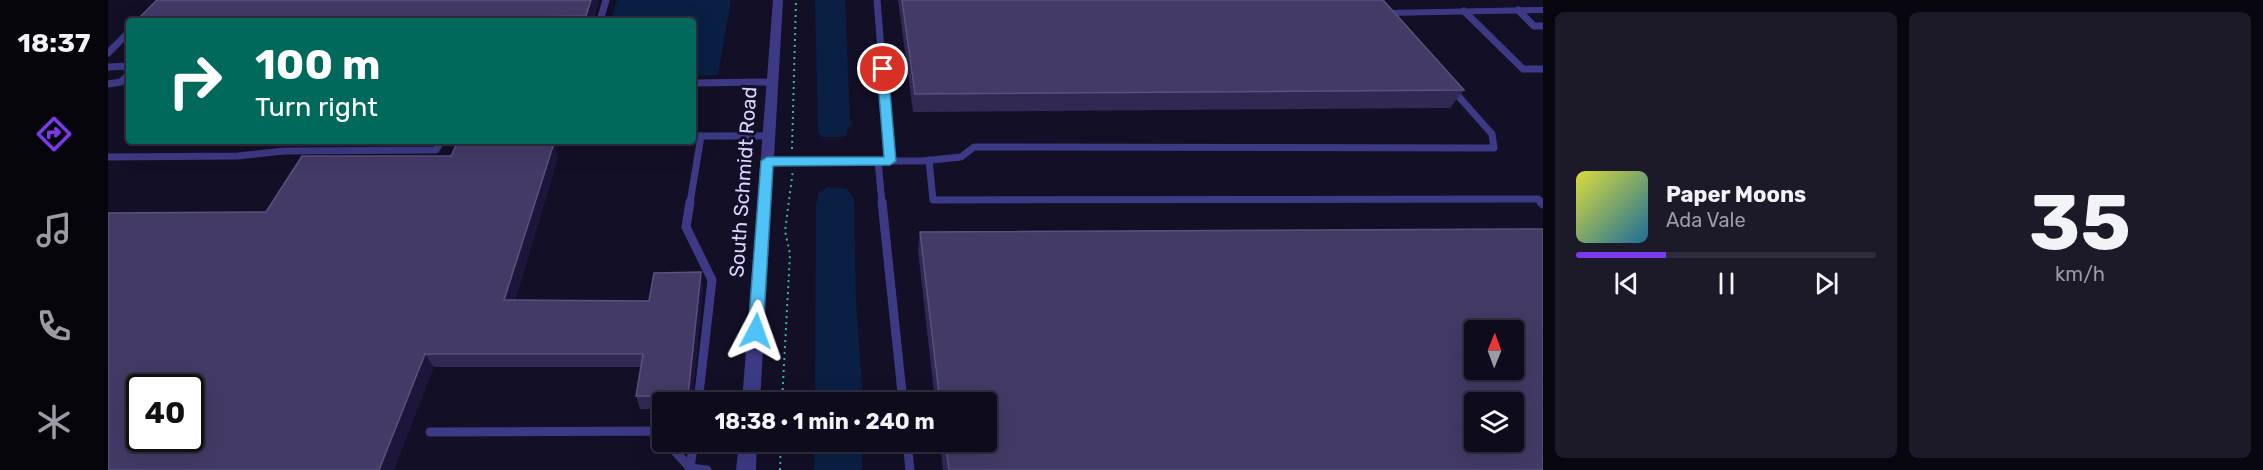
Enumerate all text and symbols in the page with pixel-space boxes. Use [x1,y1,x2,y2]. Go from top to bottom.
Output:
text: 18:37 [18,27,90,59]
text: 100 m [255,40,380,90]
icon: right [156,42,234,120]
pin [857,43,908,94]
icon: arrive [866,52,899,85]
street label: South Schmidt Road [724,86,762,278]
text: Turn right [255,91,378,123]
icon: directions [33,113,75,155]
text: 35 [2029,176,2131,269]
text: Paper Moons [1666,181,1806,208]
text: Ada Vale [1666,208,1746,232]
icon: music [33,209,75,251]
text: km/h [2055,262,2105,286]
icon: previous [1610,267,1643,300]
icon: pause [1710,267,1743,300]
icon: next [1810,267,1843,300]
position arrow [724,299,788,363]
icon: phone [33,305,75,347]
north arrow [1464,320,1524,380]
map controls [1464,320,1524,452]
speed limit sign: 40 [126,374,204,452]
button: layers [1464,392,1524,452]
icon: climate [33,401,75,443]
text: 18:38 · 1 min · 240 m [714,408,935,435]

